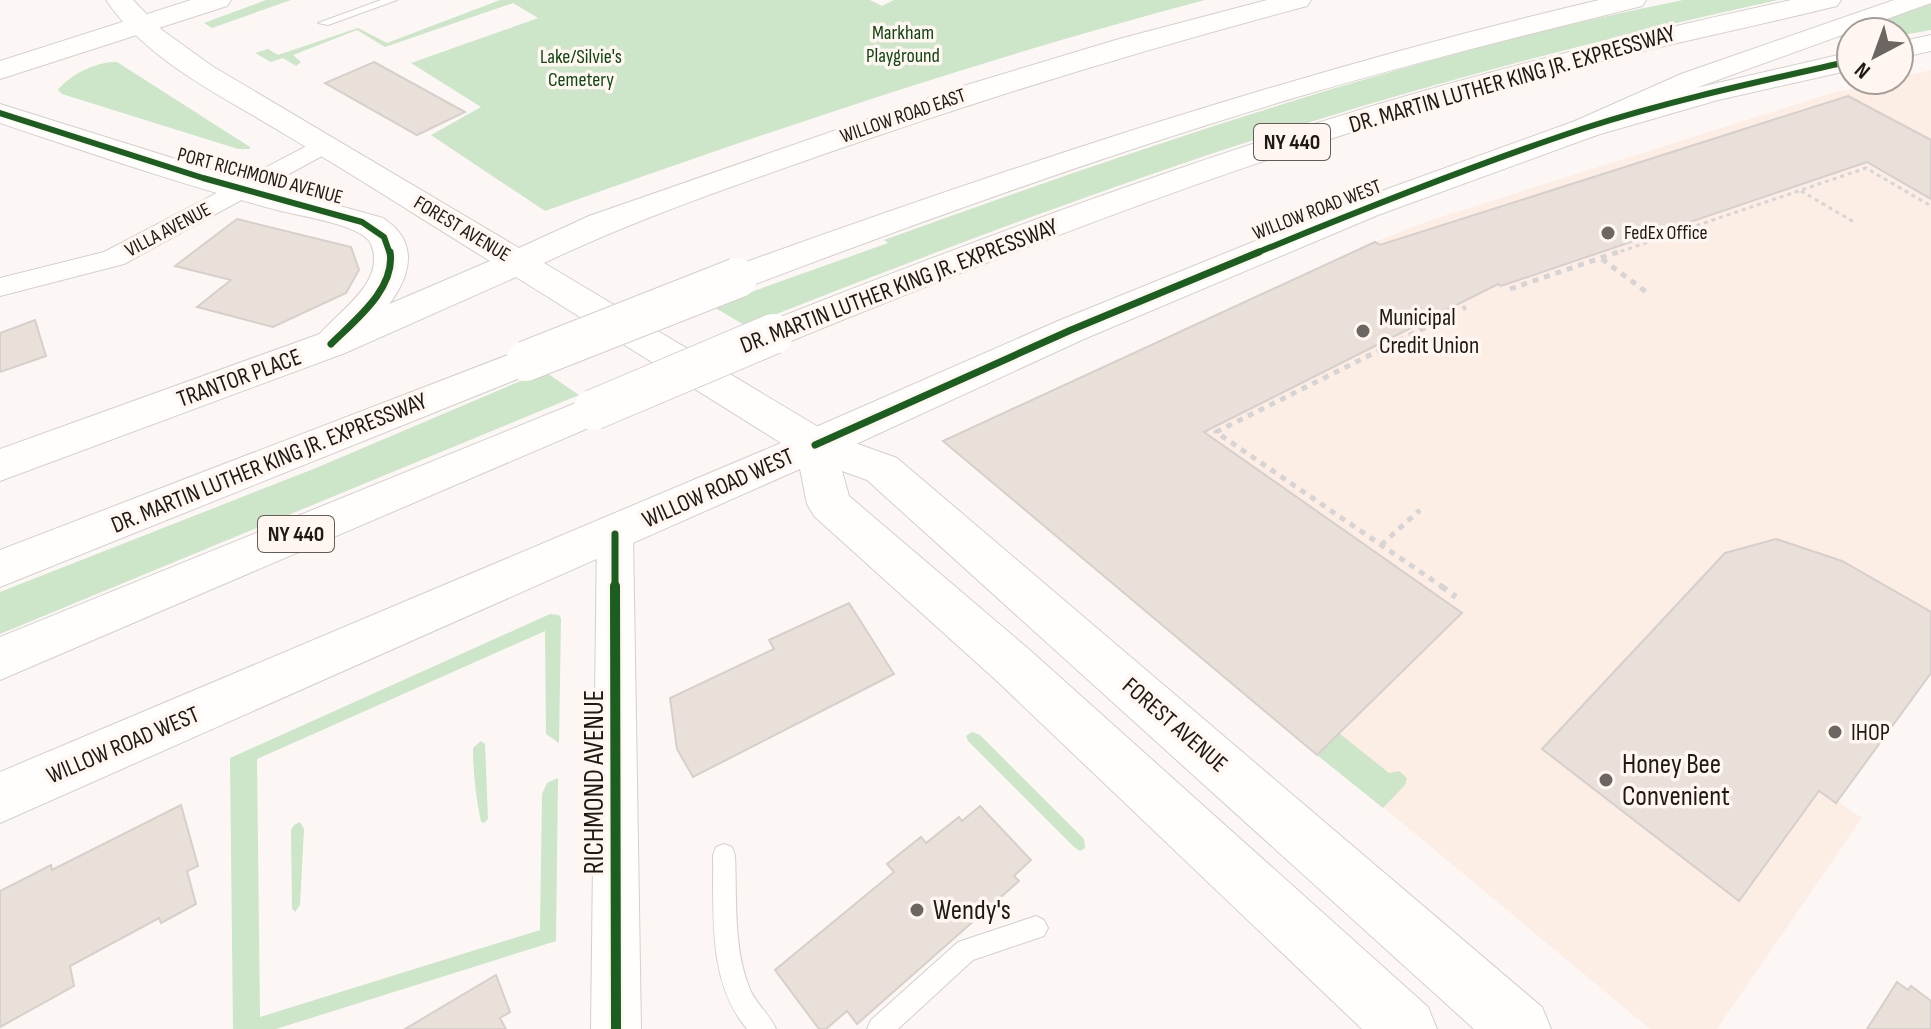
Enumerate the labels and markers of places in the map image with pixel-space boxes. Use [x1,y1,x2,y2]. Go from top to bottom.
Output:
place label: FedEx Office [1624,221,1708,245]
marker: FedEx Office [1599,224,1617,242]
place label: Municipal Credit Union [1379,303,1479,360]
marker: Municipal Credit Union [1354,322,1372,340]
place label: IHOP [1851,718,1890,747]
marker: IHOP [1826,723,1844,741]
place label: Honey Bee Convenient [1622,748,1730,813]
marker: Honey Bee Convenient [1597,771,1615,789]
place label: Wendy's [933,894,1011,927]
marker: Wendy's [908,901,926,919]

